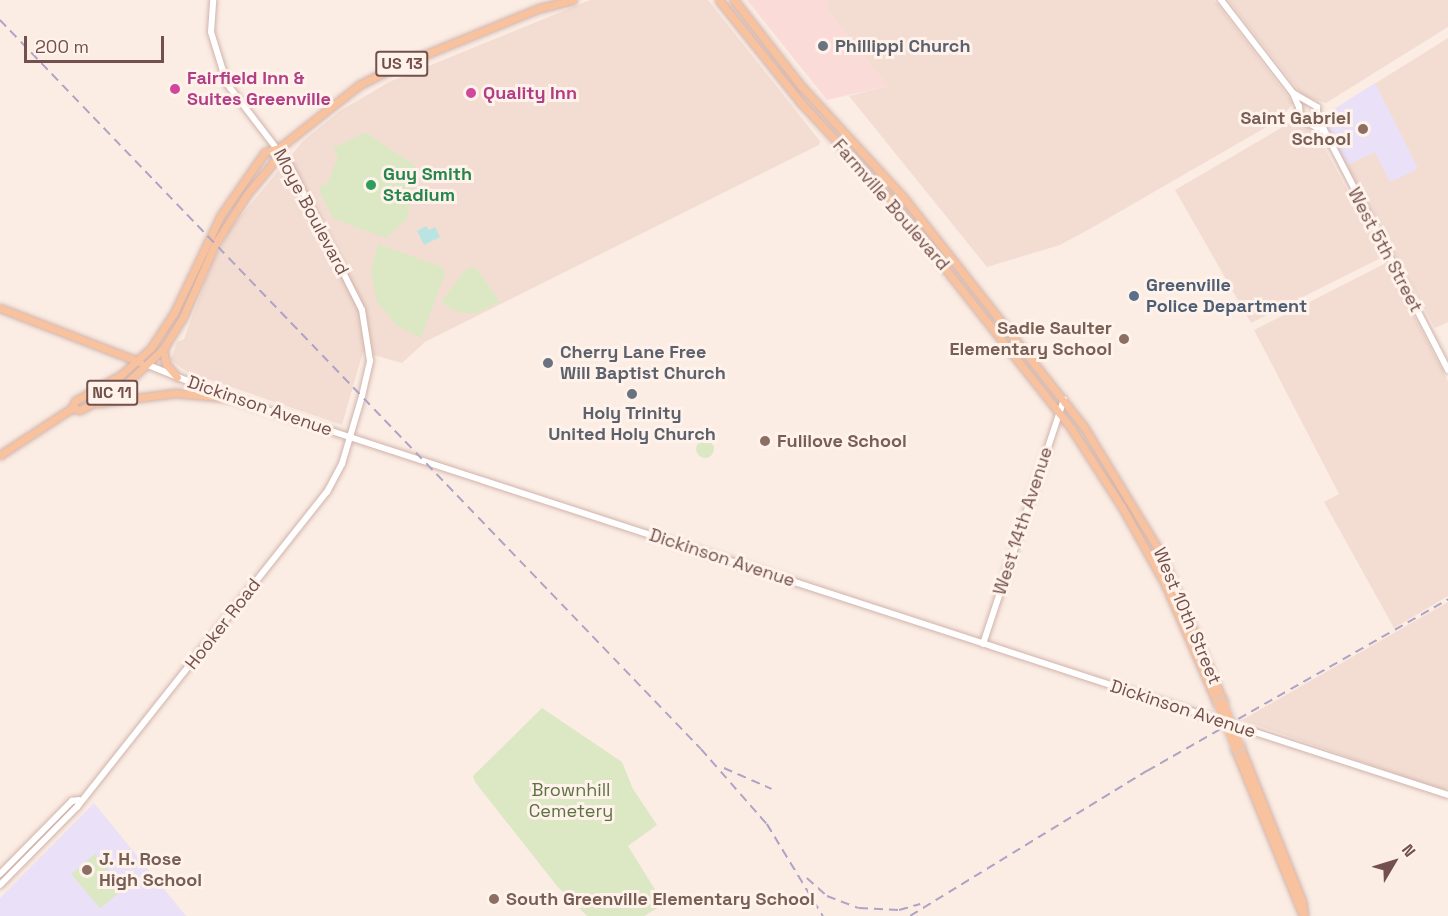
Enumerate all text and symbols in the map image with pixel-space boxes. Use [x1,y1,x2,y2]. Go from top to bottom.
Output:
scale bar [27,24,166,62]
text: 200 m [35,35,89,58]
place label: Phillippi Church [835,35,971,57]
marker: Phillippi Church [816,39,830,53]
road number: US 13 [375,51,429,77]
place label: Fairfield Inn & Suites Greenville [187,68,331,110]
marker: Fairfield Inn & Suites Greenville [168,82,182,96]
place label: Quality Inn [483,82,577,104]
marker: Quality Inn [464,86,478,100]
place label: Saint Gabriel School [1240,108,1351,150]
marker: Saint Gabriel School [1356,122,1370,136]
street label: Farmville Boulevard [828,135,954,275]
street label: Moye Boulevard [269,145,353,279]
place label: Guy Smith Stadium [383,164,472,207]
marker: Guy Smith Stadium [364,178,378,192]
street label: West 5th Street [1343,184,1427,316]
place label: Greenville Police Department [1146,275,1307,318]
marker: Greenville Police Department [1127,289,1141,303]
place label: Sadie Saulter Elementary School [949,318,1112,360]
marker: Sadie Saulter Elementary School [1117,332,1131,346]
place label: Cherry Lane Free Will Baptist Church [560,342,726,385]
marker: Cherry Lane Free Will Baptist Church [541,356,555,370]
street label: Dickinson Avenue [185,371,335,441]
road number: NC 11 [85,380,139,406]
marker: Holy Trinity United Holy Church [625,387,639,401]
place label: Holy Trinity United Holy Church [548,403,716,446]
place label: Fulilove School [777,430,907,452]
marker: Fulilove School [758,434,772,448]
street label: West 14th Avenue [989,444,1057,598]
street label: Dickinson Avenue [646,524,798,592]
street label: West 10th Street [1148,544,1226,688]
street label: Hooker Road [181,574,265,674]
street label: Dickinson Avenue [1107,675,1259,743]
park label: Brownhill Cemetery [529,780,613,822]
north arrow [1364,832,1424,892]
text: N [1397,840,1420,861]
place label: J. H. Rose High School [99,849,202,892]
marker: J. H. Rose High School [80,863,94,877]
place label: South Greenville Elementary School [506,888,815,910]
marker: South Greenville Elementary School [487,892,501,906]

